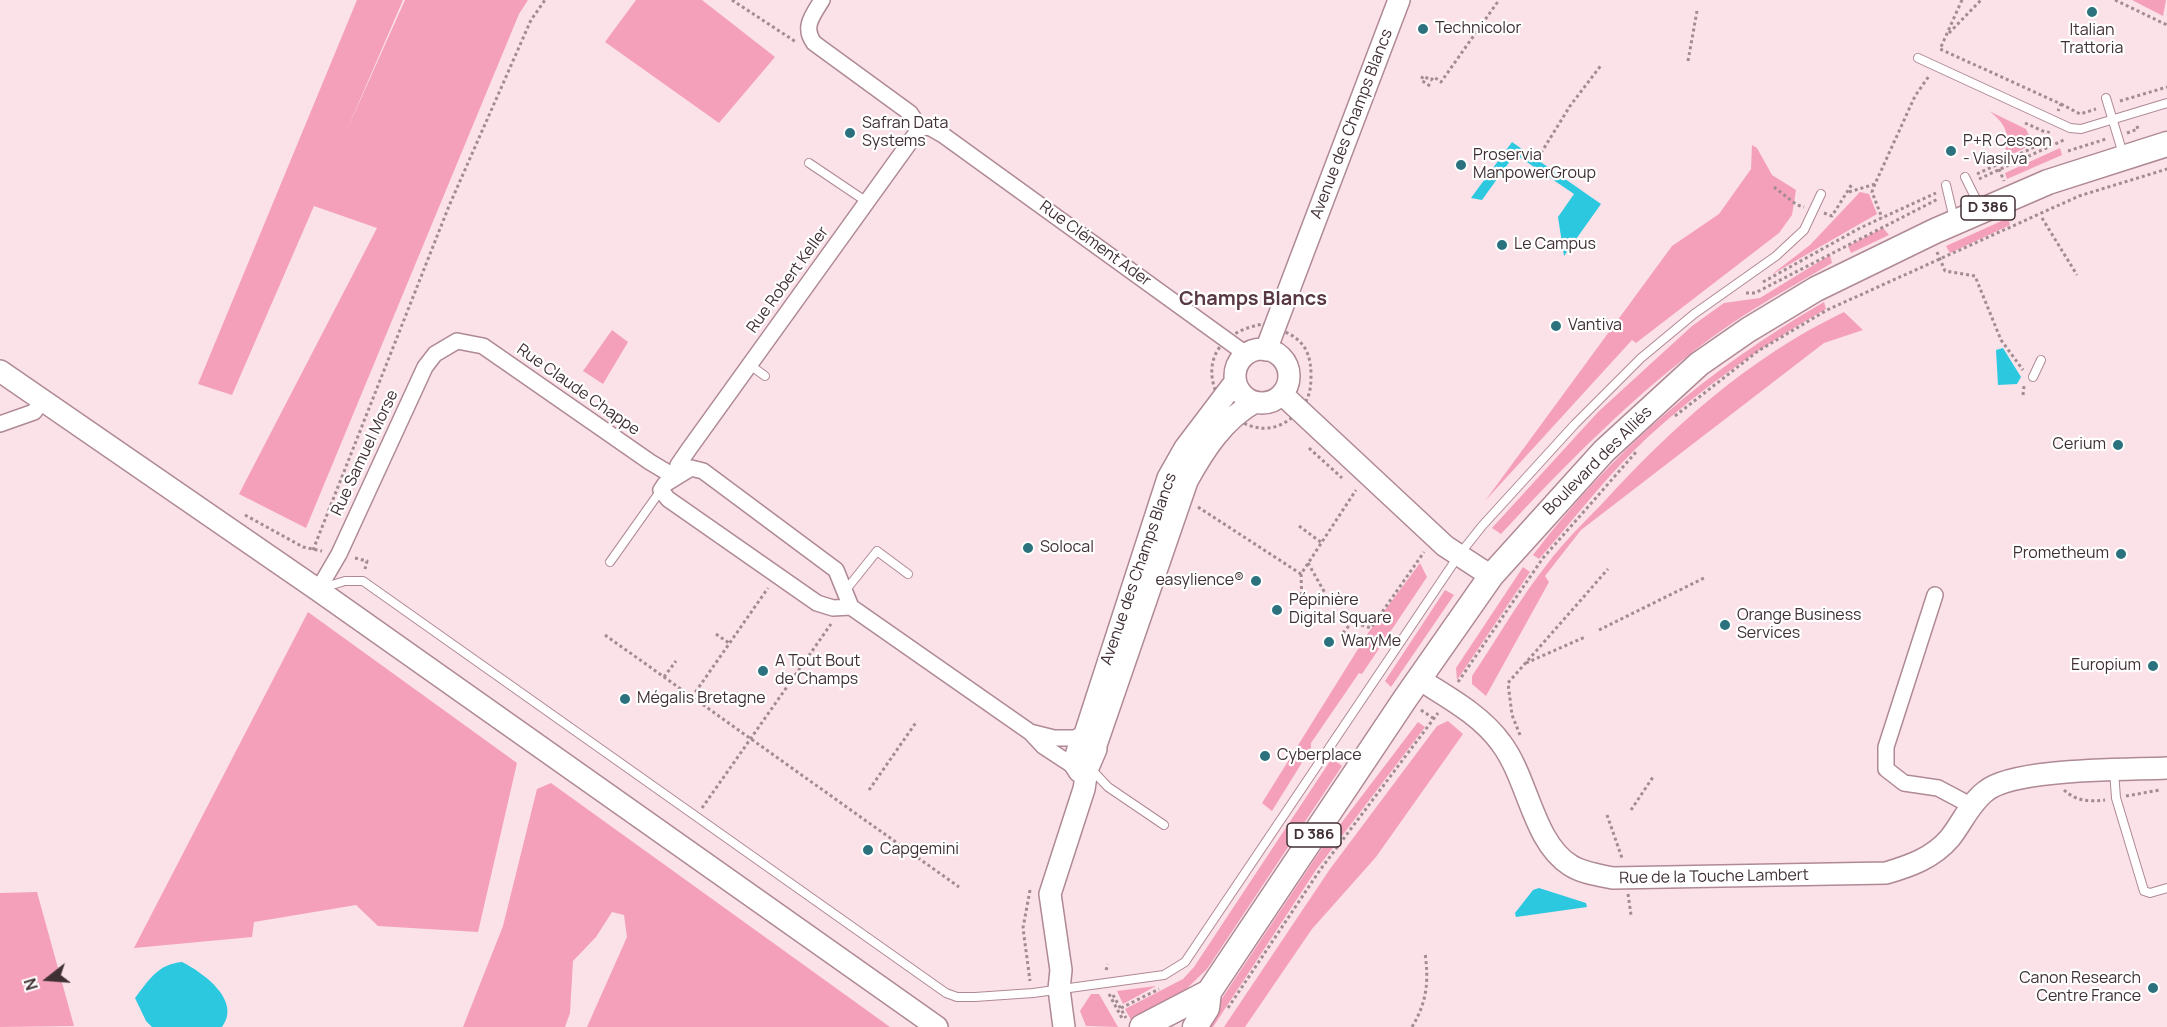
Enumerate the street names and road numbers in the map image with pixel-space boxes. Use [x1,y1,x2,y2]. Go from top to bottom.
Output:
street label: Avenue des Champs Blancs [1307,26,1397,222]
road number: D 386 [1961,196,2015,220]
street label: Rue Clément Ader [1036,197,1154,291]
street label: Rue Robert Keller [743,223,833,337]
street label: Rue Claude Chappe [513,340,643,440]
street label: Rue Samuel Morse [327,387,403,519]
street label: Boulevard des Alliés [1540,403,1656,519]
street label: Avenue des Champs Blancs [1097,470,1181,668]
road number: D 386 [1287,823,1341,847]
street label: Rue de la Touche Lambert [1619,866,1809,888]

